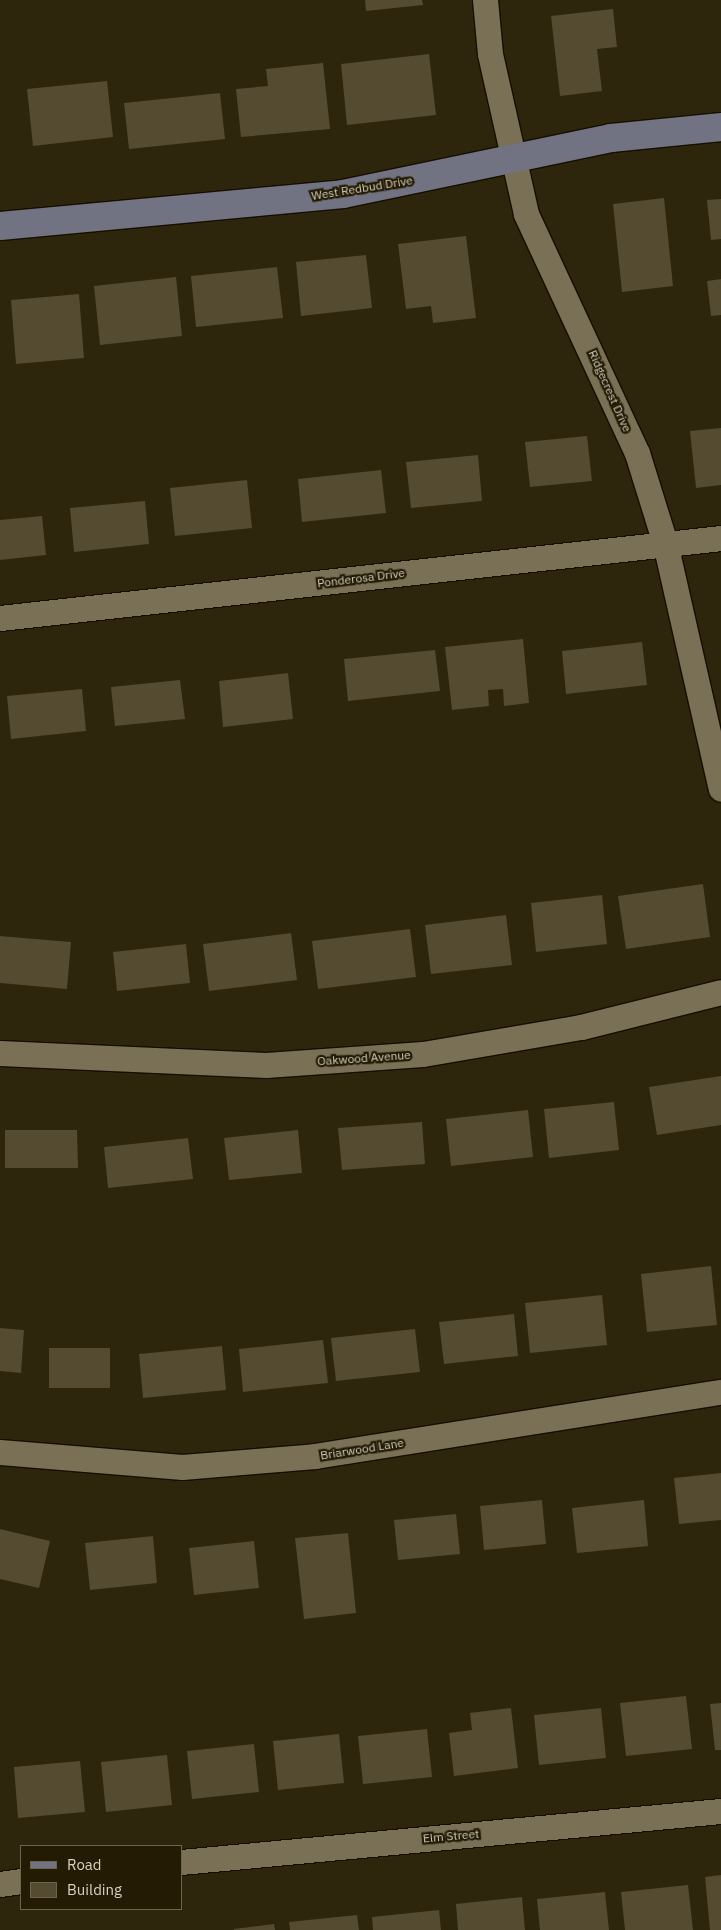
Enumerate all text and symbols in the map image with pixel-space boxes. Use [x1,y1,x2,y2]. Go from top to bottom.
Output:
street label: West Redbud Drive [310,173,414,203]
street label: Ridgecrest Drive [586,348,634,434]
street label: Ponderosa Drive [316,565,406,591]
street label: Oakwood Avenue [317,1048,411,1068]
street label: Briarwood Lane [319,1435,405,1463]
street label: Elm Street [422,1826,480,1846]
legend [20,1845,182,1910]
text: Road [67,1855,102,1874]
text: Building [67,1880,122,1899]

